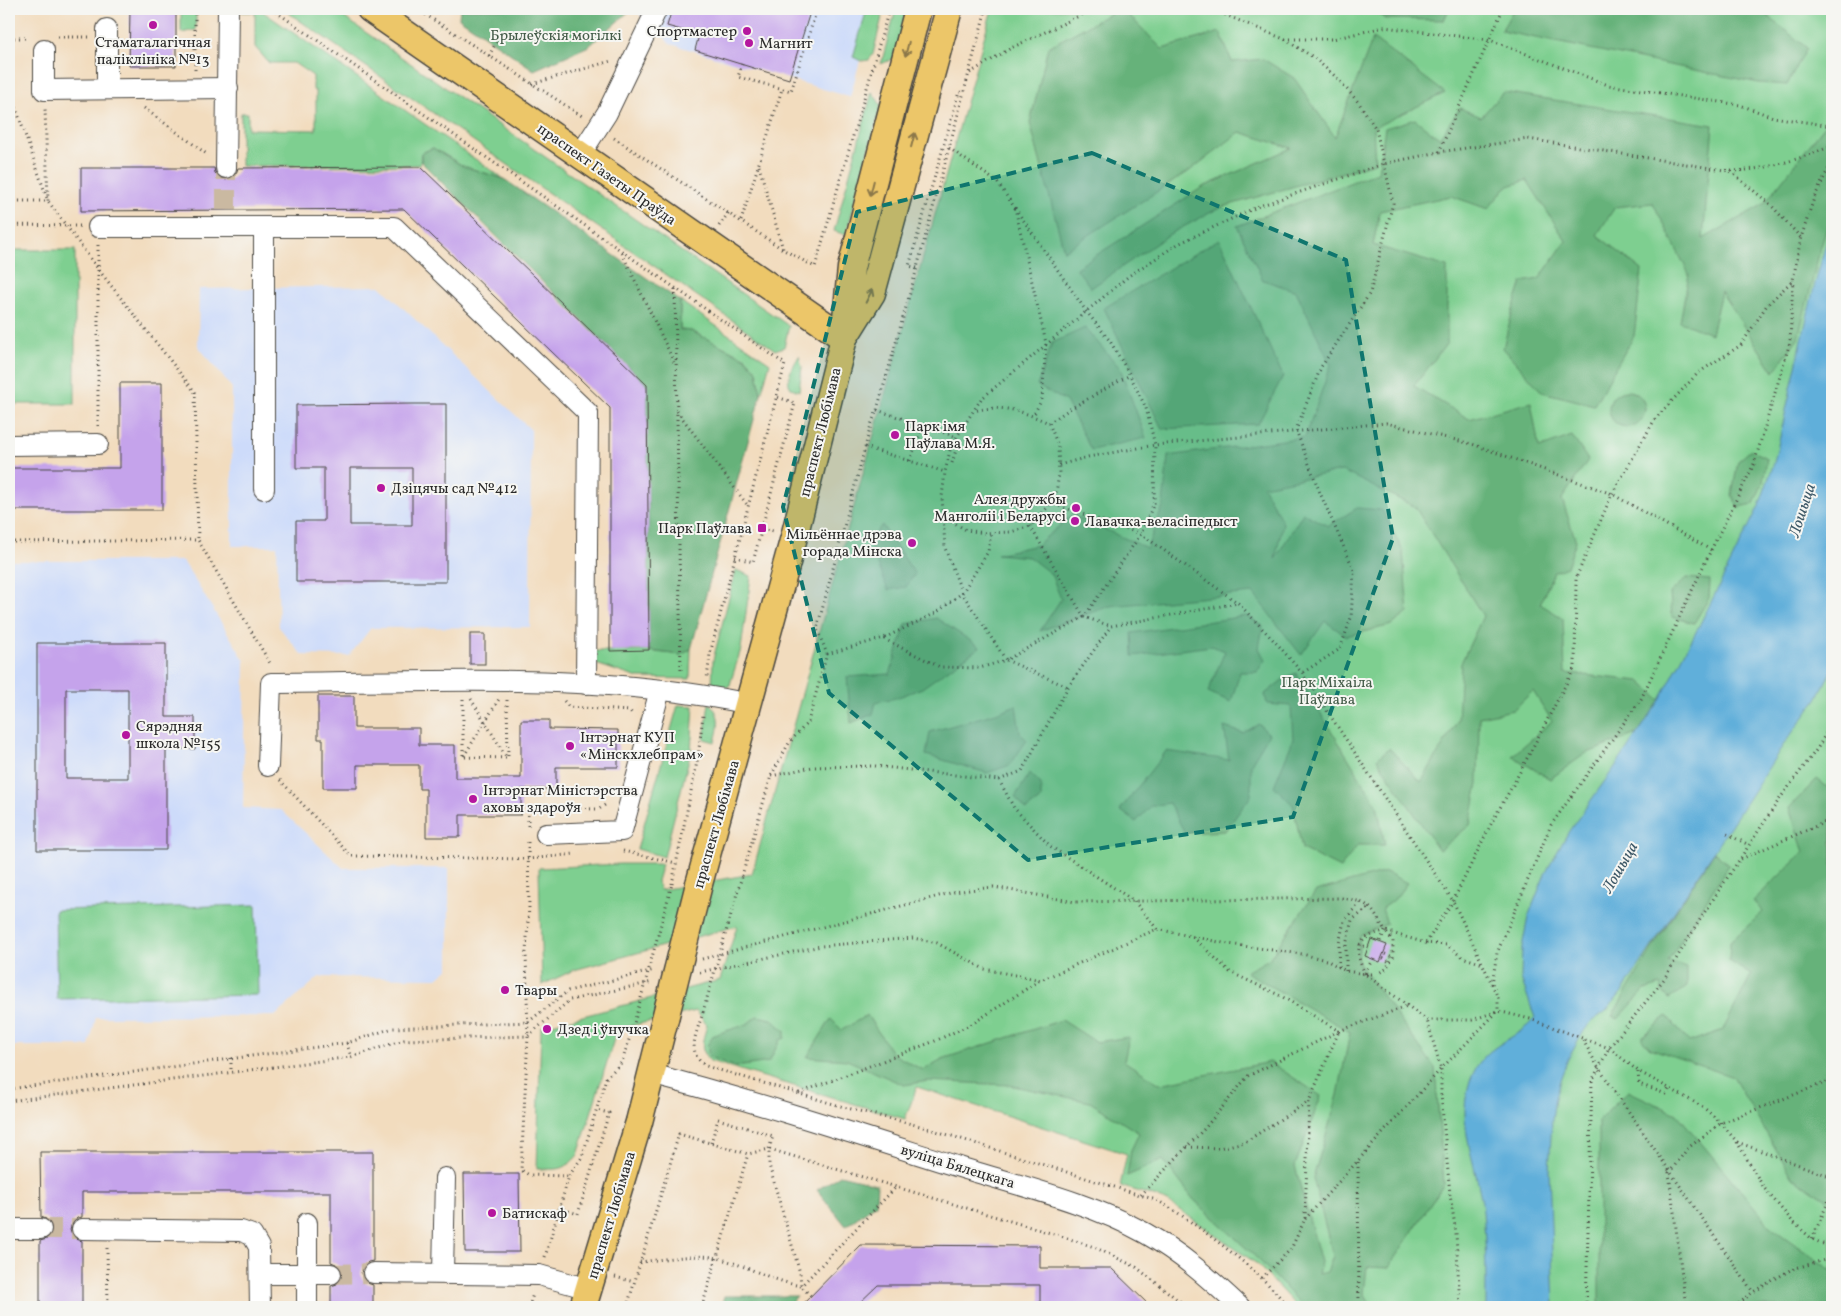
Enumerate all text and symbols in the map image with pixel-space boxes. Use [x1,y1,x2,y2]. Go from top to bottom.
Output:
marker: Стаматалагічная паліклініка №13 [147,19,159,31]
place label: Спортмастер [647,22,737,43]
marker: Спортмастер [741,25,753,37]
park label: Брылеўскія могілкі [490,26,622,47]
place label: Стаматалагічная паліклініка №13 [95,33,211,71]
place label: Магнит [759,34,813,55]
marker: Магнит [743,37,755,49]
one-way arrow [902,41,912,57]
street label: праспект Газеты Праўда [532,119,680,231]
one-way arrow [909,133,919,149]
one-way arrow [866,179,876,195]
one-way arrow [864,289,874,304]
street label: праспект Любімава [795,365,848,499]
place label: Парк імя Паўлава М.Я. [905,417,995,455]
marker: Парк імя Паўлава М.Я. [889,429,901,441]
place label: Дзіцячы сад №412 [391,479,518,500]
water label: Лошыца [1784,480,1822,541]
marker: Дзіцячы сад №412 [375,482,387,494]
place label: Алея дружбы Манголіі і Беларусі [934,490,1066,528]
marker: Алея дружбы Манголіі і Беларусі [1070,502,1082,514]
place label: Лавачка-веласіпедыст [1085,512,1238,533]
marker: Лавачка-веласіпедыст [1069,515,1081,527]
place label: Парк Паўлава [658,519,752,540]
marker: Парк Паўлава [756,522,768,534]
place label: Мільённае дрэва горада Мінска [786,525,902,563]
marker: Мільённае дрэва горада Мінска [906,537,918,549]
park label: Парк Міхаіла Паўлава [1281,673,1373,711]
place label: Сярэдняя школа №155 [136,717,221,755]
place label: Інтэрнат КУП «Мінскхлебпрам» [580,728,704,766]
marker: Сярэдняя школа №155 [120,729,132,741]
marker: Інтэрнат КУП «Мінскхлебпрам» [564,740,576,752]
street label: праспект Любімава [689,758,746,891]
place label: Інтэрнат Міністэрства аховы здароўя [483,781,638,819]
marker: Інтэрнат Міністэрства аховы здароўя [467,793,479,805]
water label: Лошыца [1597,838,1644,898]
place label: Твары [515,981,557,1002]
marker: Твары [499,984,511,996]
place label: Дзед і ўнучка [557,1020,649,1041]
marker: Дзед і ўнучка [541,1023,553,1035]
street label: вуліца Бялецкага [898,1140,1017,1195]
street label: праспект Любімава [583,1149,642,1282]
place label: Батискаф [502,1204,567,1225]
marker: Батискаф [486,1207,498,1219]

